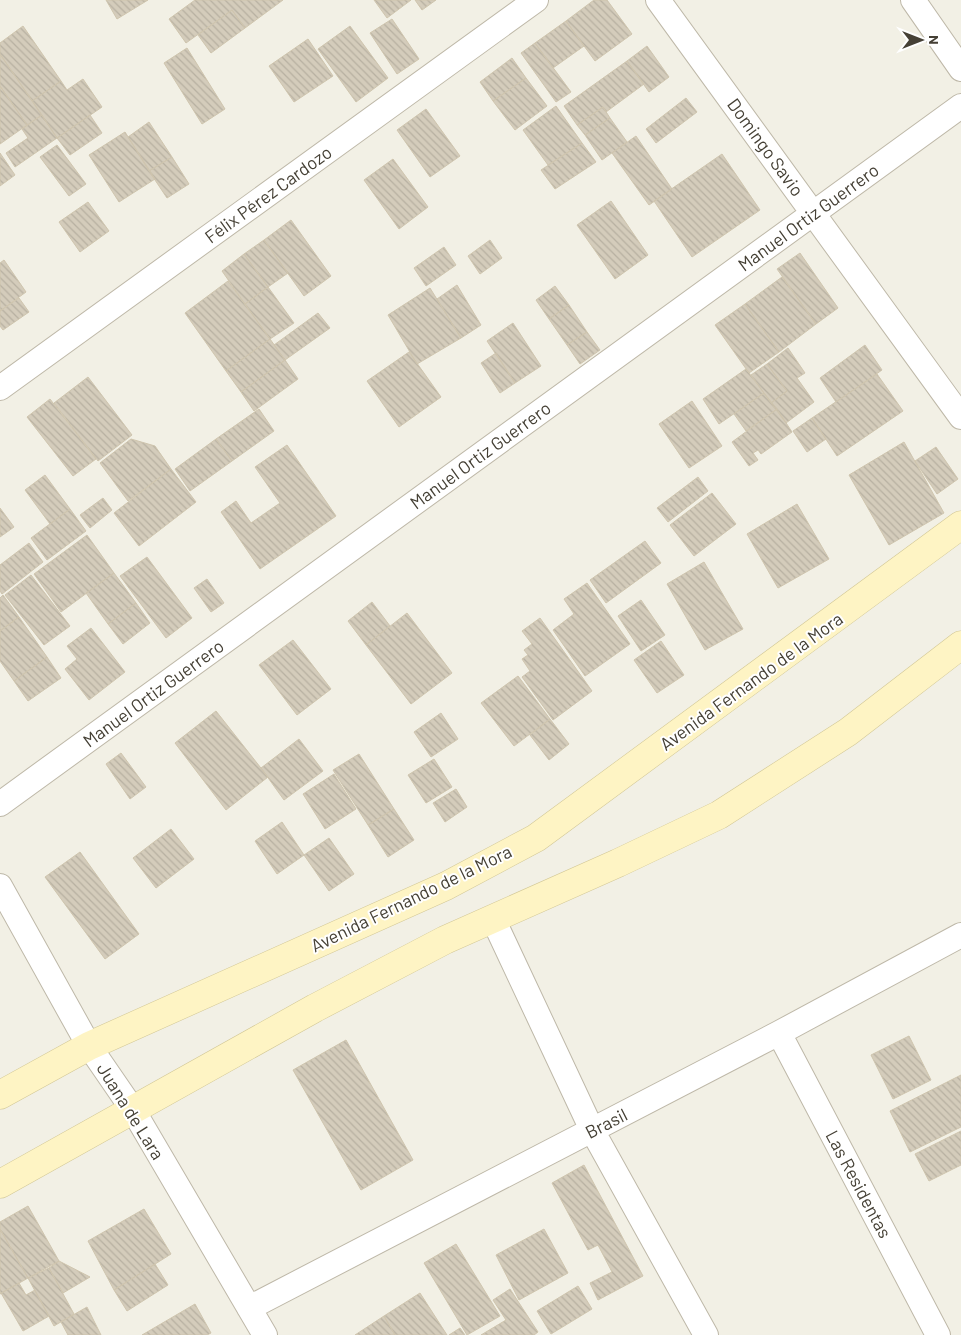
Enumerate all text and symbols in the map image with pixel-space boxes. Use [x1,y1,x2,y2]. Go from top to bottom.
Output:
north arrow [896,15,946,65]
text: N [926,35,943,45]
street label: Domingo Savio [723,94,809,200]
street label: Félix Pérez Cardozo [200,141,336,247]
street label: Manuel Ortiz Guerrero [733,159,883,275]
street label: Manuel Ortiz Guerrero [405,397,555,513]
street label: Avenida Fernando de la Mora [655,607,847,755]
street label: Manuel Ortiz Guerrero [78,635,228,751]
street label: Avenida Fernando de la Mora [307,840,515,956]
street label: Juana de Lara [93,1059,169,1163]
street label: Brasil [581,1103,631,1143]
street label: Las Residentas [821,1126,897,1242]

